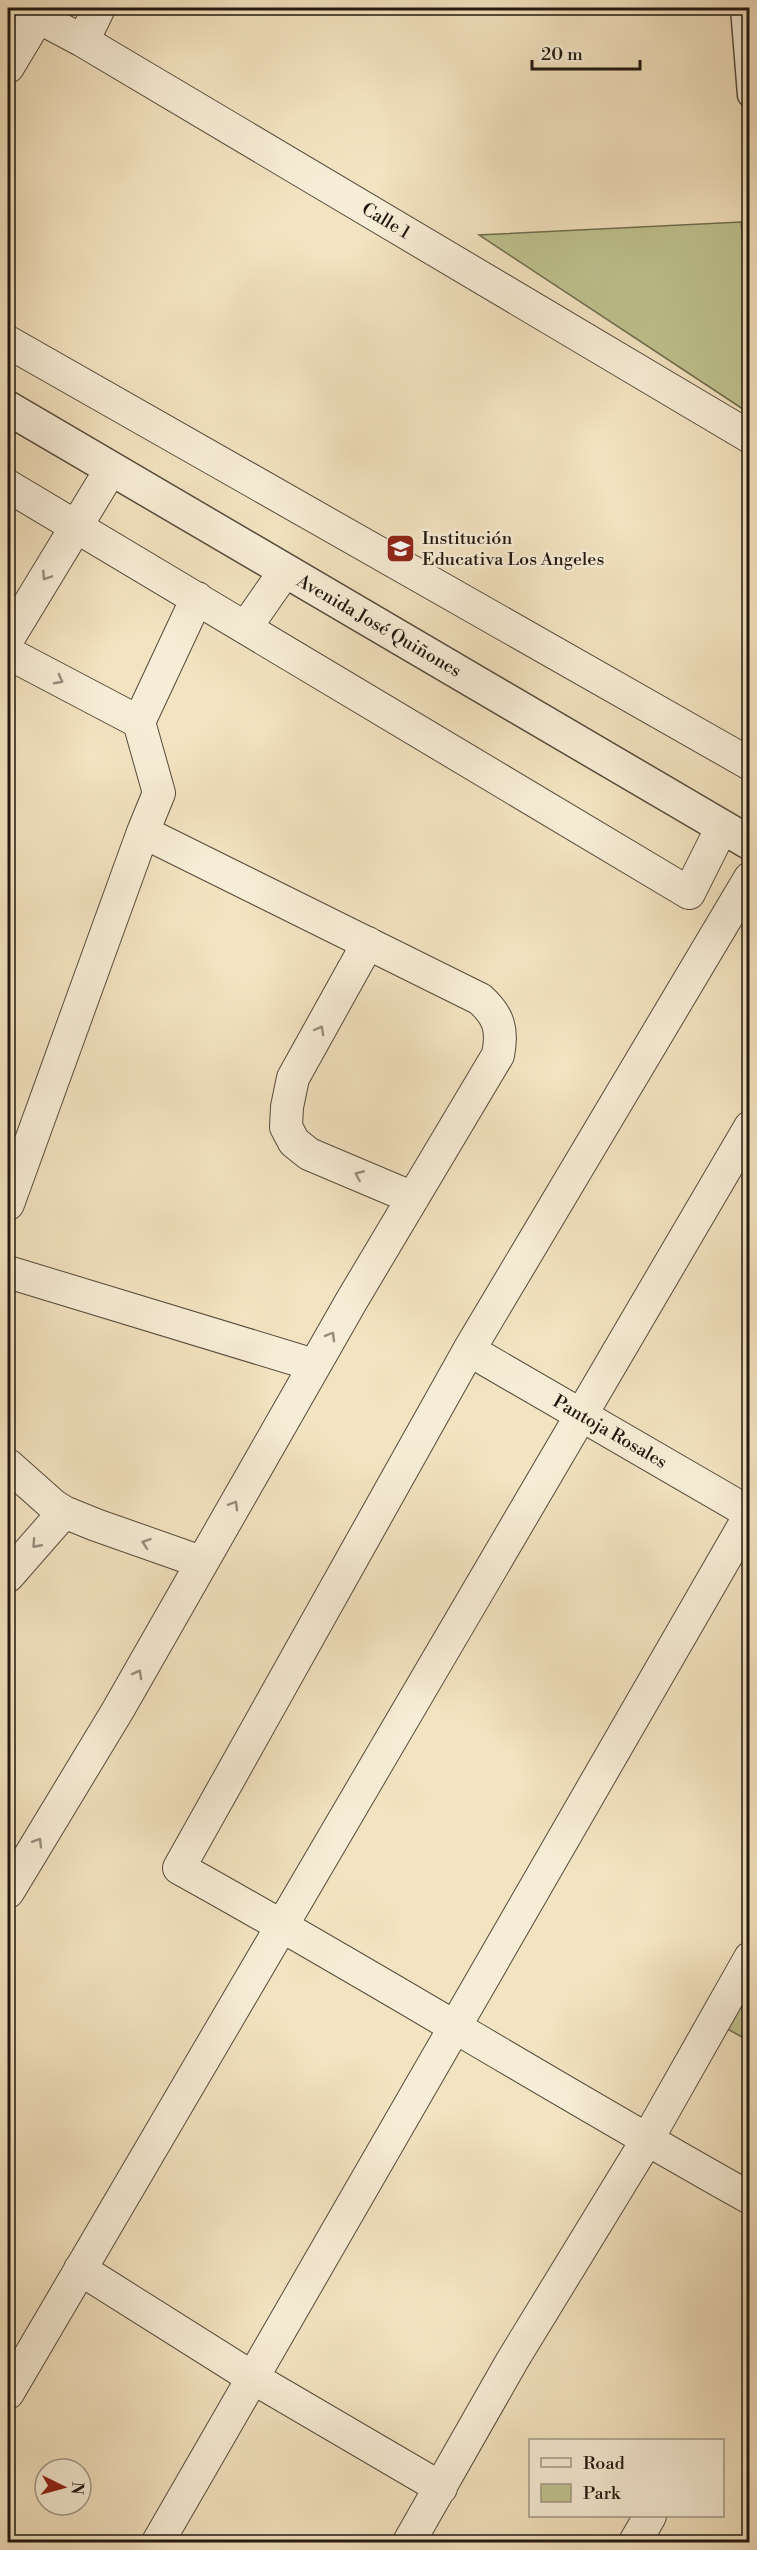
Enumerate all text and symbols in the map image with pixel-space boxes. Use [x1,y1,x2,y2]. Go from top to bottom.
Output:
scale bar [532,33,640,71]
text: 20 m [541,43,583,66]
street label: Calle 1 [357,198,415,245]
place label: Institución Educativa Los Angeles [422,527,604,571]
school or university icon: Institución Educativa Los Angeles [385,532,417,564]
street label: Avenida José Quiñones [292,569,466,683]
one-way arrow [42,570,54,580]
one-way arrow [53,673,64,684]
one-way arrow [312,1026,324,1036]
one-way arrow [354,1170,365,1182]
one-way arrow [324,1332,335,1342]
street label: Pantoja Rosales [549,1390,671,1474]
one-way arrow [227,1501,238,1511]
one-way arrow [32,1537,43,1548]
one-way arrow [141,1537,152,1550]
one-way arrow [131,1670,142,1681]
one-way arrow [30,1838,42,1848]
legend [529,2439,724,2517]
text: Road [583,2452,626,2475]
north arrow [33,2457,93,2517]
text: N [66,2481,87,2496]
text: Park [583,2482,622,2505]

